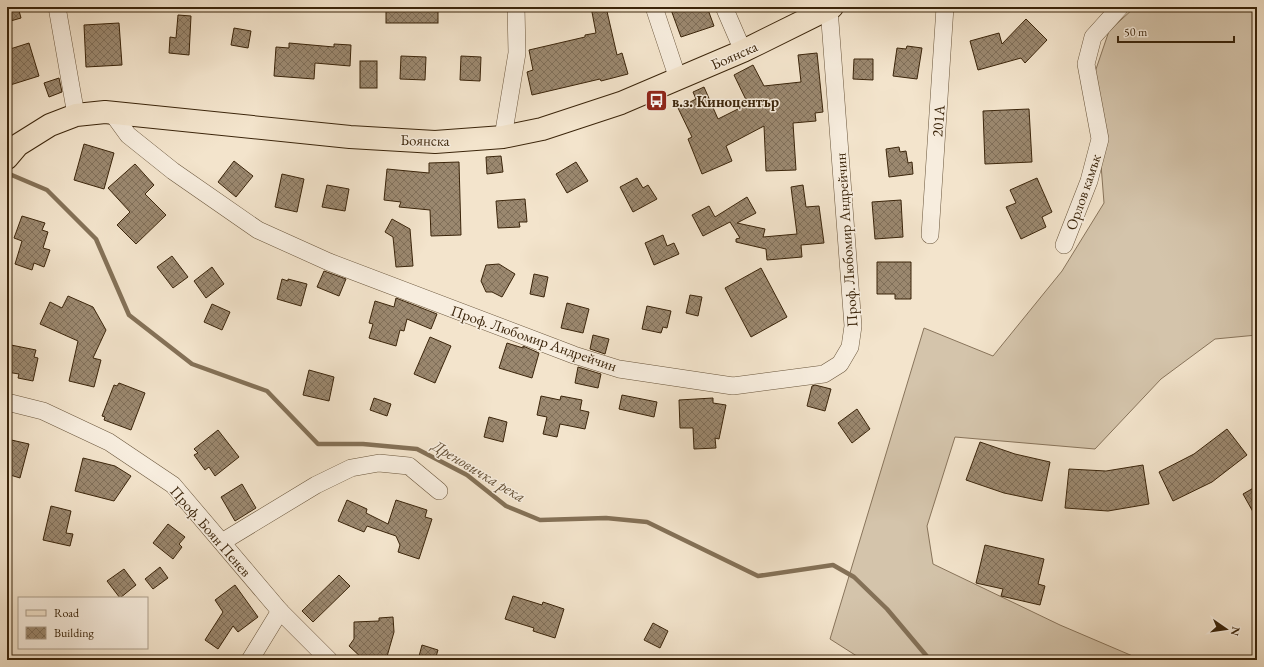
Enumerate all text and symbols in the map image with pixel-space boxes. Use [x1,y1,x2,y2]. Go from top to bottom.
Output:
scale bar [1118,18,1234,44]
text: 50 m [1124,24,1148,40]
street label: Боянска [708,36,760,74]
bus stop icon: в.з. Киноцентър [644,88,670,114]
place label: в.з. Киноцентър [672,92,779,111]
street label: 201А [927,104,949,138]
street label: Боянска [400,130,450,150]
street label: Орлов камък [1061,151,1105,233]
street label: Проф. Любомир Андрейчин [830,152,862,328]
street label: Проф. Любомир Андрейчин [448,301,620,375]
water label: Дреновичка река [427,434,529,507]
street label: Проф. Боян Пенев [166,482,256,580]
legend [18,597,148,649]
text: Road [54,605,80,621]
north arrow [1206,609,1246,649]
text: Building [54,625,95,641]
text: N [1228,625,1244,637]

